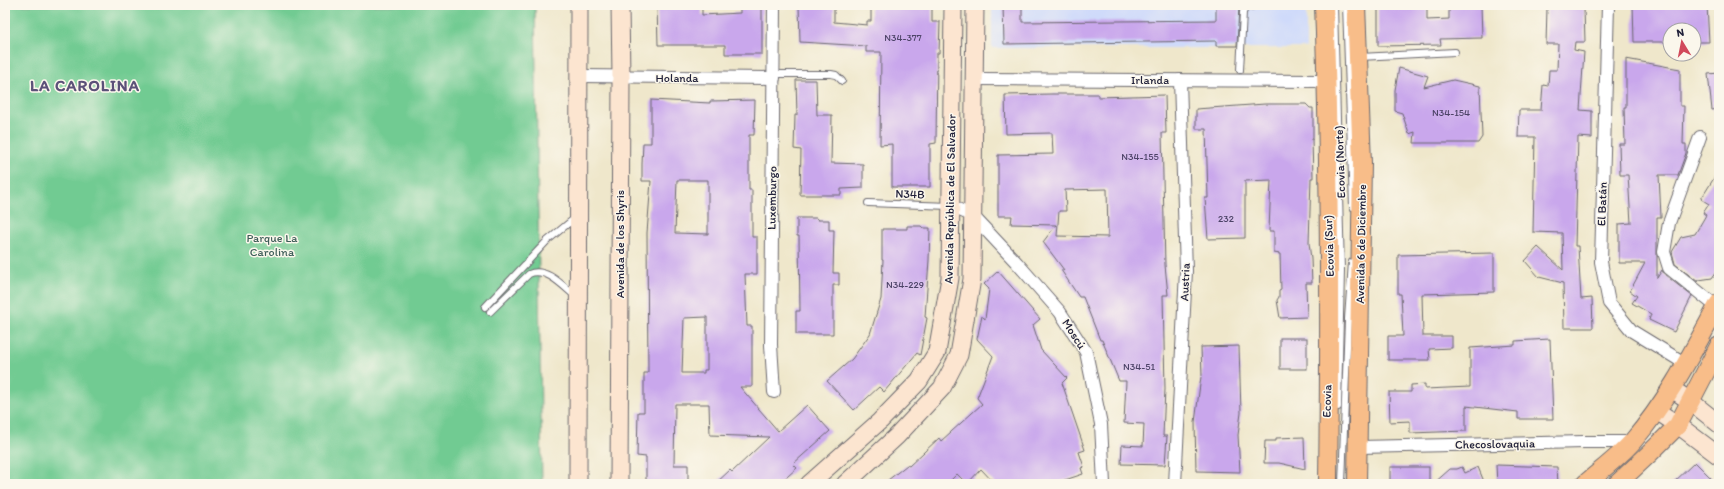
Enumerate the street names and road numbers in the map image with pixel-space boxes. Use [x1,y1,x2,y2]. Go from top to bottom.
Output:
street label: Holanda [656,71,699,85]
street label: Irlanda [1131,73,1169,87]
street label: Avenida República de El Salvador [942,114,958,284]
street label: Ecovia (Norte) [1332,125,1348,199]
street label: Luxemburgo [764,166,780,230]
street label: El Batán [1594,181,1610,226]
street label: Avenida 6 de Diciembre [1353,184,1369,304]
street label: N34B [895,186,925,202]
street label: Avenida de los Shyris [613,190,627,298]
street label: Ecovia (Sur) [1321,215,1337,277]
street label: Austria [1177,262,1193,301]
street label: Moscú [1059,316,1089,352]
street label: Ecovia [1319,383,1335,418]
street label: Checoslovaquia [1455,436,1536,452]

